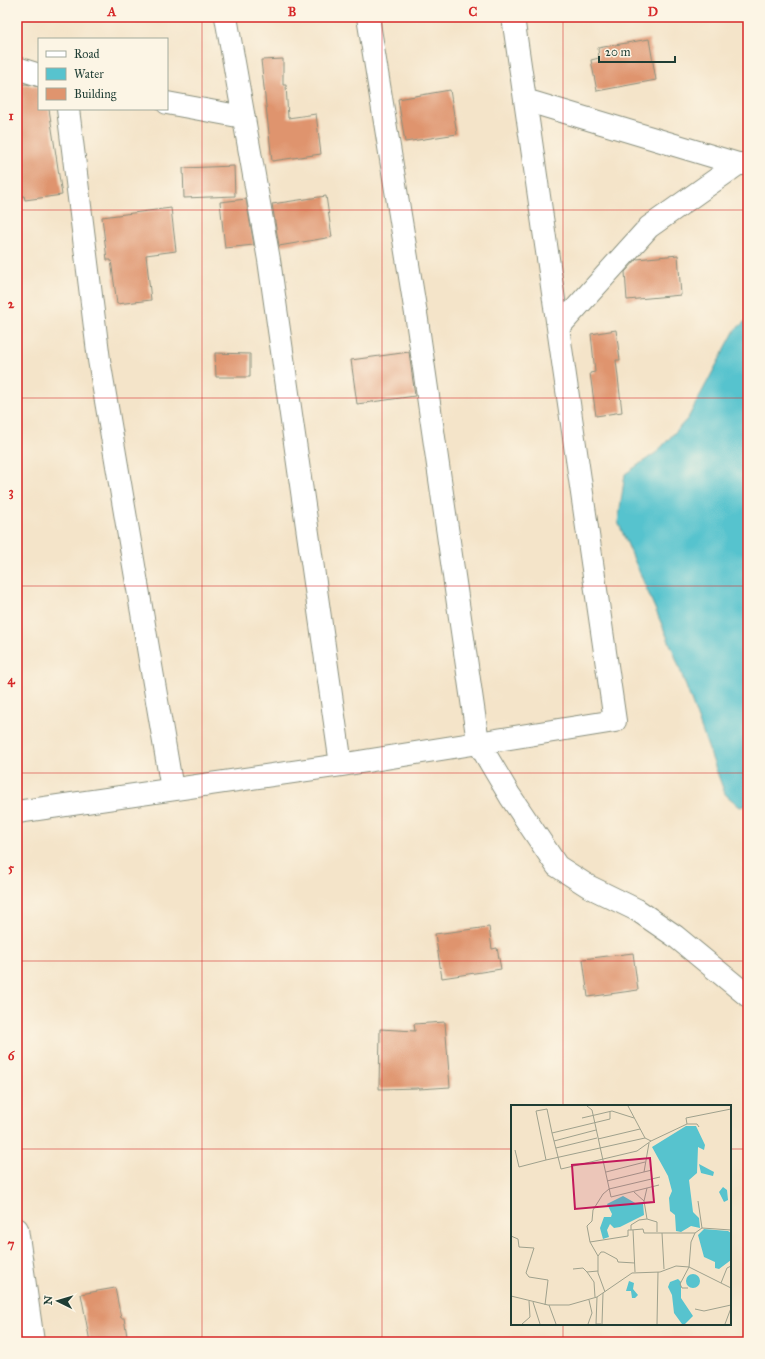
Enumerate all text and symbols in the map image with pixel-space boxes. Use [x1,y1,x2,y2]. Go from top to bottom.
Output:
text: A [107,4,117,20]
text: B [288,4,297,20]
text: C [469,4,478,20]
text: D [648,4,658,20]
legend [38,38,168,110]
scale bar [599,38,675,64]
text: 20 m [605,45,631,59]
text: Road [74,47,100,61]
text: Water [74,67,104,81]
text: Building [74,87,117,102]
text: 1 [8,108,14,124]
text: 2 [8,296,15,312]
text: 3 [8,484,14,500]
text: 4 [7,672,15,688]
text: 5 [8,860,15,876]
text: 6 [8,1048,16,1064]
inset map [511,1105,731,1325]
text: 7 [8,1236,15,1252]
north arrow [38,1281,78,1321]
text: N [42,1294,55,1305]

